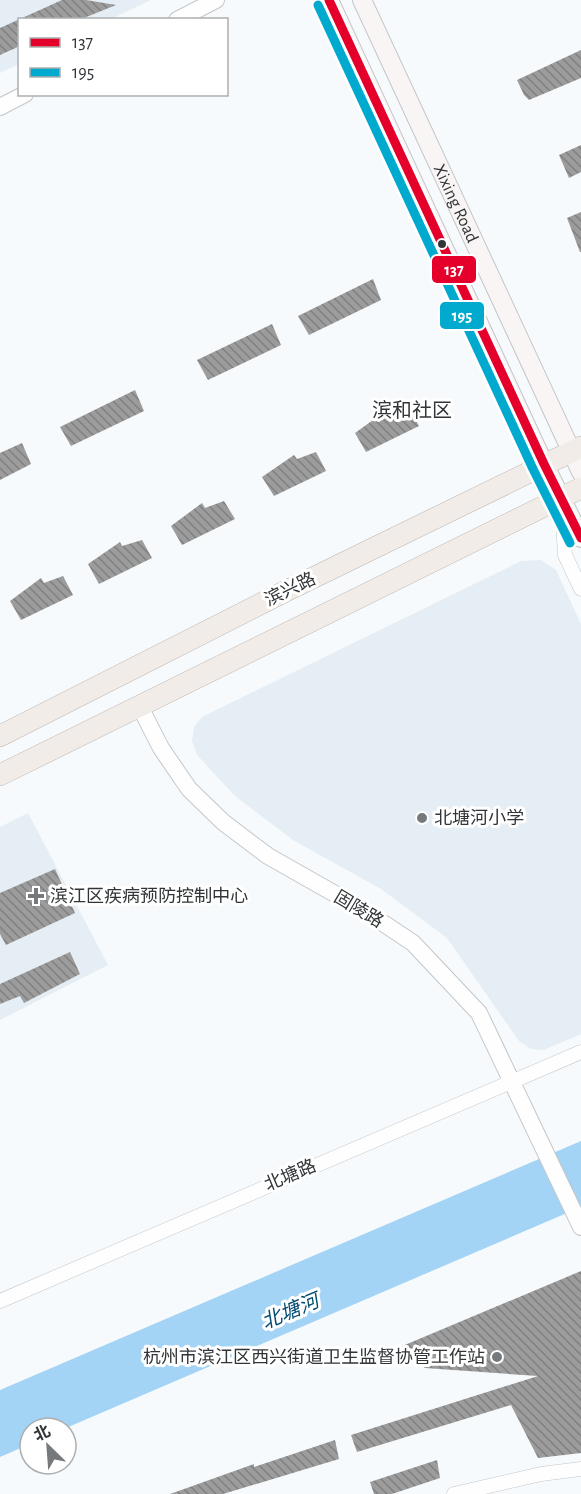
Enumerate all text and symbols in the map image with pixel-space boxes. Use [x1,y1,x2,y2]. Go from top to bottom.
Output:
legend [18,18,228,96]
text: 137 [72,34,93,52]
text: 195 [72,64,94,82]
street label: Xixing Road [429,162,481,246]
unlabelled marker [436,238,448,250]
line badge: 137 [431,255,477,284]
text: 137 [444,262,464,278]
line badge: 195 [439,301,485,330]
text: 195 [452,308,472,324]
district label: 滨和社区 [372,399,452,421]
street label: 滨兴路 [261,568,319,610]
place label: 北塘河小学 [434,808,524,828]
marker: 北塘河小学 [415,811,429,825]
place label: 滨江区疾病预防控制中心 [50,886,248,906]
marker: 滨江区疾病预防控制中心 [27,887,45,905]
street label: 固陵路 [331,887,387,931]
street label: 北塘路 [261,1155,319,1195]
water label: 北塘河 [258,1289,326,1333]
place label: 杭州市滨江区西兴街道卫生监督协管工作站 [143,1347,485,1367]
marker: 杭州市滨江区西兴街道卫生监督协管工作站 [490,1350,504,1364]
north arrow [18,1416,78,1476]
text: 北 [31,1422,53,1444]

